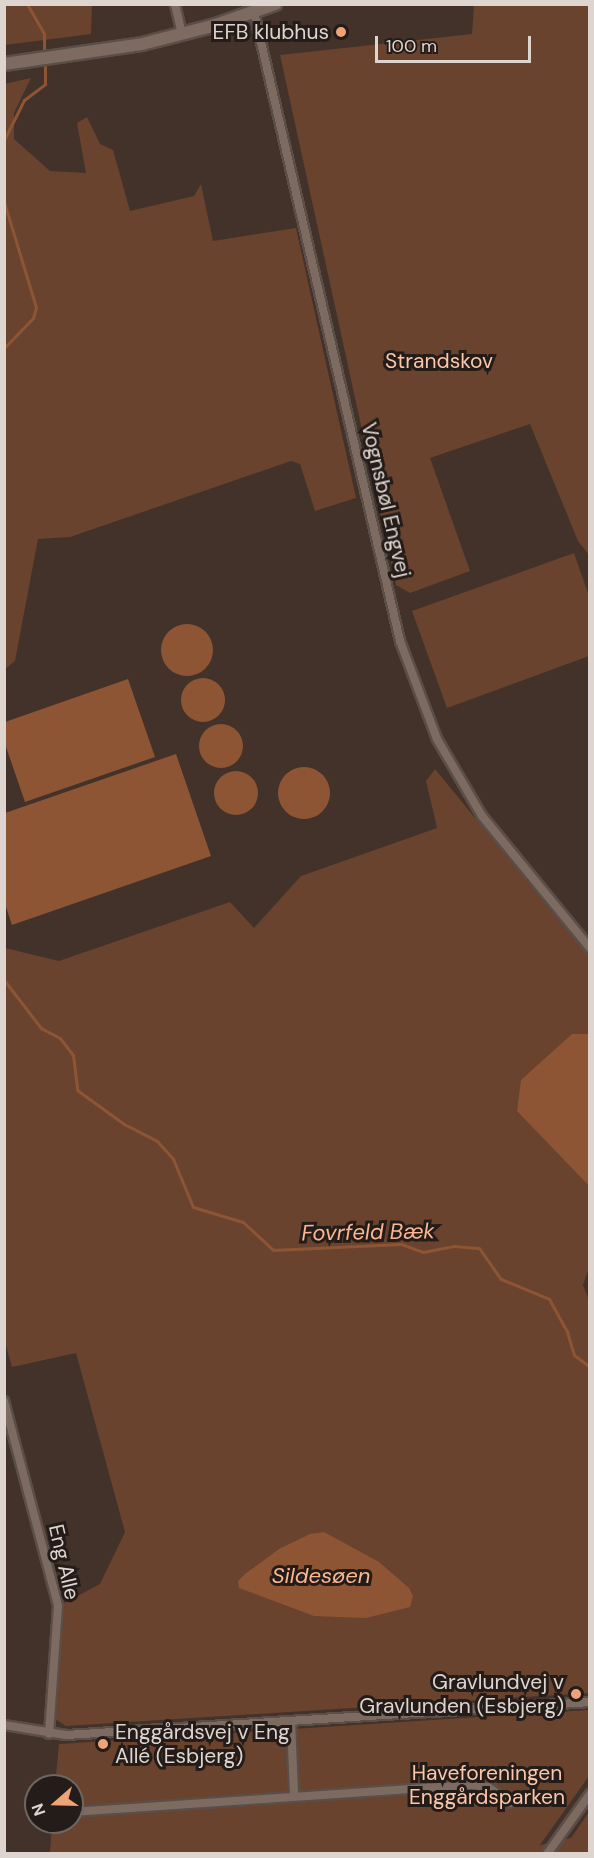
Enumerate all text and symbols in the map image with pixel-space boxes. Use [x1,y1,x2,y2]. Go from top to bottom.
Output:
place label: EFB klubhus [213,19,329,45]
scale bar [378,24,534,62]
marker: EFB klubhus [334,25,348,39]
text: 100 m [386,34,437,58]
park label: Strandskov [385,348,493,374]
street label: Vognsbøl Engvej [356,420,416,580]
water label: Fovrfeld Bæk [301,1218,435,1246]
street label: Eng Alle [43,1522,85,1602]
water label: Sildesøen [272,1563,370,1589]
place label: Gravlundvej v Gravlunden (Esbjerg) [359,1669,564,1719]
marker: Gravlundvej v Gravlunden (Esbjerg) [569,1687,583,1701]
place label: Enggårdsvej v Eng Allé (Esbjerg) [115,1719,290,1769]
marker: Enggårdsvej v Eng Allé (Esbjerg) [96,1737,110,1751]
park label: Haveforeningen Enggårdsparken [409,1760,565,1810]
north arrow [24,1774,84,1834]
text: N [27,1801,50,1819]

